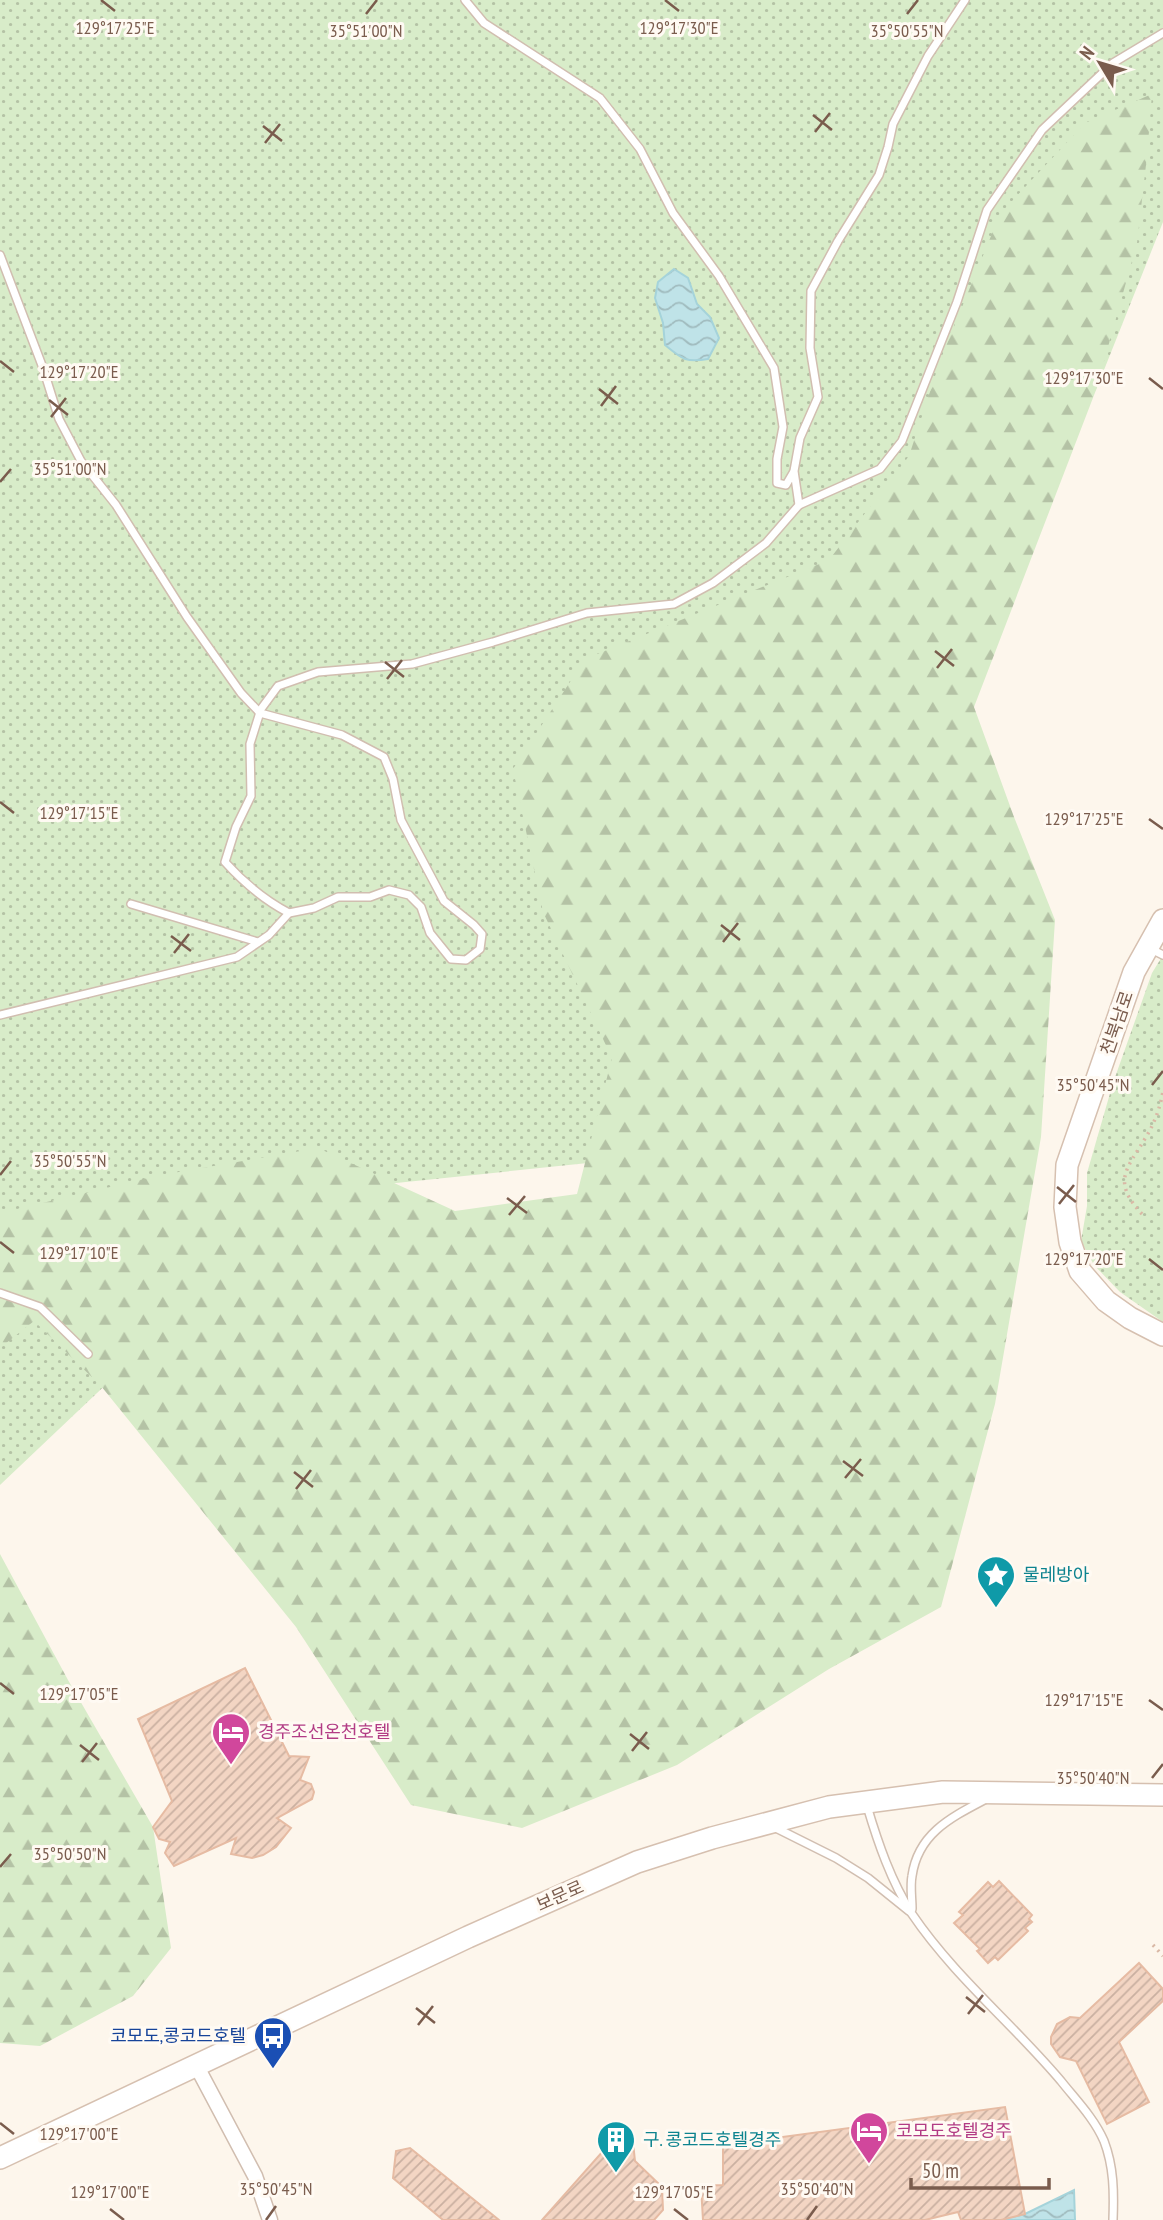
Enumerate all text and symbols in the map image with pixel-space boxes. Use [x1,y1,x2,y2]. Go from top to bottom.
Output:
text: 129°17'25"E [76,16,154,39]
text: 129°17'30"E [640,16,718,39]
text: 35°51'00"N [330,19,402,42]
text: 35°50'55"N [871,19,943,42]
north arrow [1065,28,1135,98]
text: N [1074,41,1099,64]
text: 129°17'20"E [40,360,118,383]
text: 129°17'30"E [1045,366,1123,389]
text: 35°51'00"N [34,457,106,480]
text: 129°17'15"E [40,801,118,824]
text: 129°17'25"E [1045,807,1123,830]
street label: 천북남로 [1095,988,1138,1058]
text: 35°50'45"N [1057,1073,1129,1096]
text: 35°50'55"N [34,1149,106,1172]
text: 129°17'10"E [40,1241,118,1264]
text: 129°17'20"E [1045,1247,1123,1270]
place icon: 물레방아 [975,1554,1017,1609]
place label: 물레방아 [1023,1563,1090,1586]
text: 129°17'05"E [40,1682,118,1705]
text: 129°17'15"E [1045,1688,1123,1711]
hotel icon: 경주조선온천호텔 [210,1711,252,1766]
place label: 경주조선온천호텔 [258,1720,390,1743]
text: 35°50'40"N [1057,1766,1129,1789]
text: 35°50'50"N [34,1842,106,1865]
street label: 보문로 [532,1875,587,1916]
bus stop icon: 코모도,콩코드호텔 [252,2015,294,2070]
place label: 코모도,콩코드호텔 [110,2024,246,2047]
hotel icon: 코모도호텔경주 [848,2110,890,2165]
building icon: 구. 콩코드호텔경주 [595,2119,637,2174]
place label: 코모도호텔경주 [896,2119,1012,2142]
text: 129°17'00"E [40,2122,118,2145]
place label: 구. 콩코드호텔경주 [643,2128,781,2151]
scale bar [911,2146,1049,2190]
text: 50 m [922,2157,959,2184]
text: 35°50'45"N [240,2177,312,2200]
text: 35°50'40"N [781,2177,853,2200]
text: 129°17'00"E [71,2180,149,2203]
text: 129°17'05"E [635,2180,713,2203]

